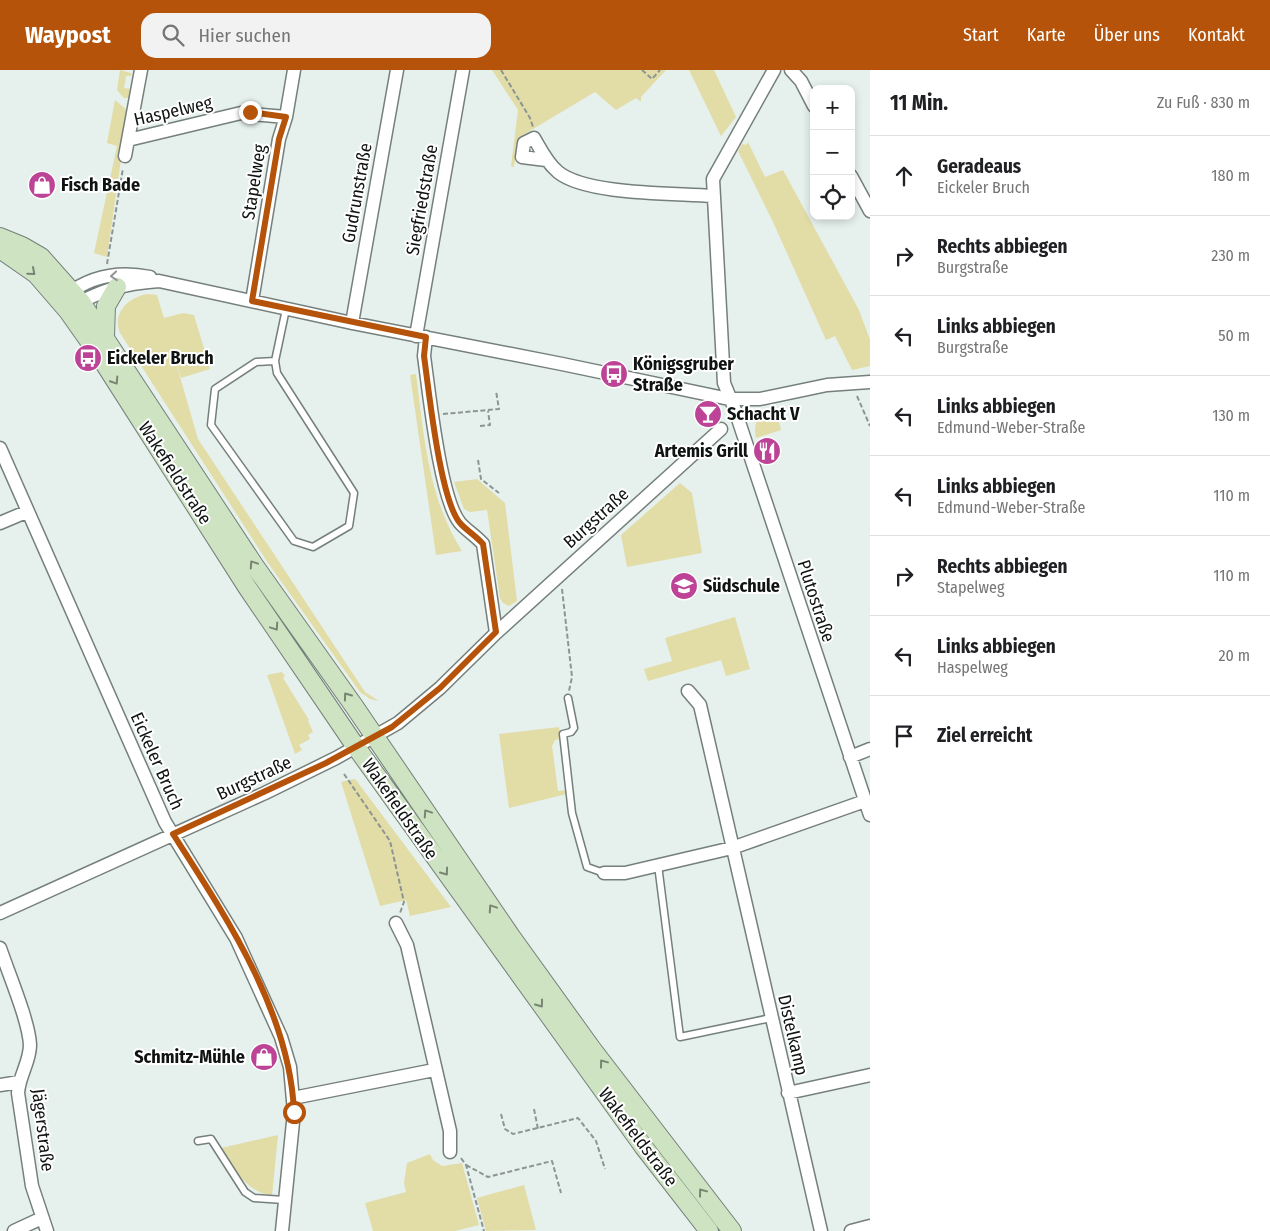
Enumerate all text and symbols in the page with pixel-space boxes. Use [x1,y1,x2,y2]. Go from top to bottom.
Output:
search box [141,13,491,58]
text: Waypost [25,21,111,49]
icon: search [159,21,187,49]
text: Hier suchen [199,24,291,47]
text: Start [963,24,999,46]
text: Karte [1027,24,1066,46]
text: Über uns [1094,24,1160,46]
text: Kontakt [1188,24,1245,46]
map controls [810,85,855,220]
button: + [810,85,855,130]
text: 11 Min. [890,90,948,116]
street label: Haspelweg [132,91,215,131]
text: Zu Fuß · 830 m [1157,93,1250,112]
route end [239,101,262,124]
button: − [810,130,855,175]
street label: Gudrunstraße [337,141,377,245]
street label: Stapelweg [237,142,271,221]
street label: Siegfriedstraße [401,143,443,257]
text: Geradeaus [937,155,1021,178]
icon: ahead [890,162,918,190]
text: 180 m [1211,166,1250,185]
shop icon: Fisch Bade [27,170,57,200]
place label: Fisch Bade [61,174,140,196]
button: locate [810,175,855,220]
text: Eickeler Bruch [937,178,1030,197]
text: Rechts abbiegen [937,235,1067,258]
icon: right [890,242,918,270]
text: 230 m [1211,246,1250,265]
text: Burgstraße [937,258,1008,277]
one-way arrow [27,266,36,275]
one-way arrow [110,270,118,281]
text: Links abbiegen [937,315,1056,338]
icon: left [890,322,918,350]
text: 50 m [1218,326,1250,345]
text: Burgstraße [937,338,1008,357]
bus stop icon: Eickeler Bruch [73,343,103,373]
place label: Eickeler Bruch [107,347,214,369]
place label: Königsgruber Straße [633,353,734,396]
bus stop icon: Königsgruber Straße [599,359,629,389]
one-way arrow [109,375,118,384]
text: Links abbiegen [937,395,1056,418]
bar icon: Schacht V [693,399,723,429]
icon: left [890,402,918,430]
place label: Schacht V [727,403,800,425]
text: 130 m [1212,406,1250,425]
street label: Wakefieldstraße [134,417,216,529]
text: Edmund-Weber-Straße [937,418,1085,437]
restaurant icon: Artemis Grill [752,436,782,466]
place label: Artemis Grill [654,440,748,462]
text: Links abbiegen [937,475,1056,498]
icon: left [890,482,918,510]
street label: Burgstraße [559,483,633,553]
text: 110 m [1213,486,1250,505]
text: Edmund-Weber-Straße [937,498,1085,517]
text: Rechts abbiegen [937,555,1067,578]
street label: Plutostraße [792,557,840,645]
one-way arrow [250,560,259,570]
icon: right [890,562,918,590]
text: 110 m [1213,566,1250,585]
school or university icon: Südschule [669,571,699,601]
place label: Südschule [703,575,780,597]
text: Stapelweg [937,578,1004,597]
one-way arrow [269,621,278,631]
text: Links abbiegen [937,635,1056,658]
icon: left [890,642,918,670]
text: 20 m [1219,646,1250,665]
text: Haspelweg [937,658,1008,677]
one-way arrow [344,692,353,702]
street label: Eickeler Bruch [126,709,188,813]
icon: arrive [890,722,918,750]
text: Ziel erreicht [937,724,1033,747]
street label: Burgstraße [213,751,295,805]
street label: Wakefieldstraße [357,754,443,864]
one-way arrow [424,809,433,818]
one-way arrow [439,866,448,876]
one-way arrow [489,905,498,914]
street label: Distelkamp [773,992,813,1078]
one-way arrow [535,998,543,1007]
shop icon: Schmitz-Mühle [249,1042,279,1072]
place label: Schmitz-Mühle [134,1046,245,1068]
one-way arrow [601,1060,609,1069]
street label: Wakefieldstraße [594,1083,682,1191]
street label: Jägerstraße [27,1087,59,1173]
route start [283,1101,306,1124]
one-way arrow [699,1188,708,1198]

